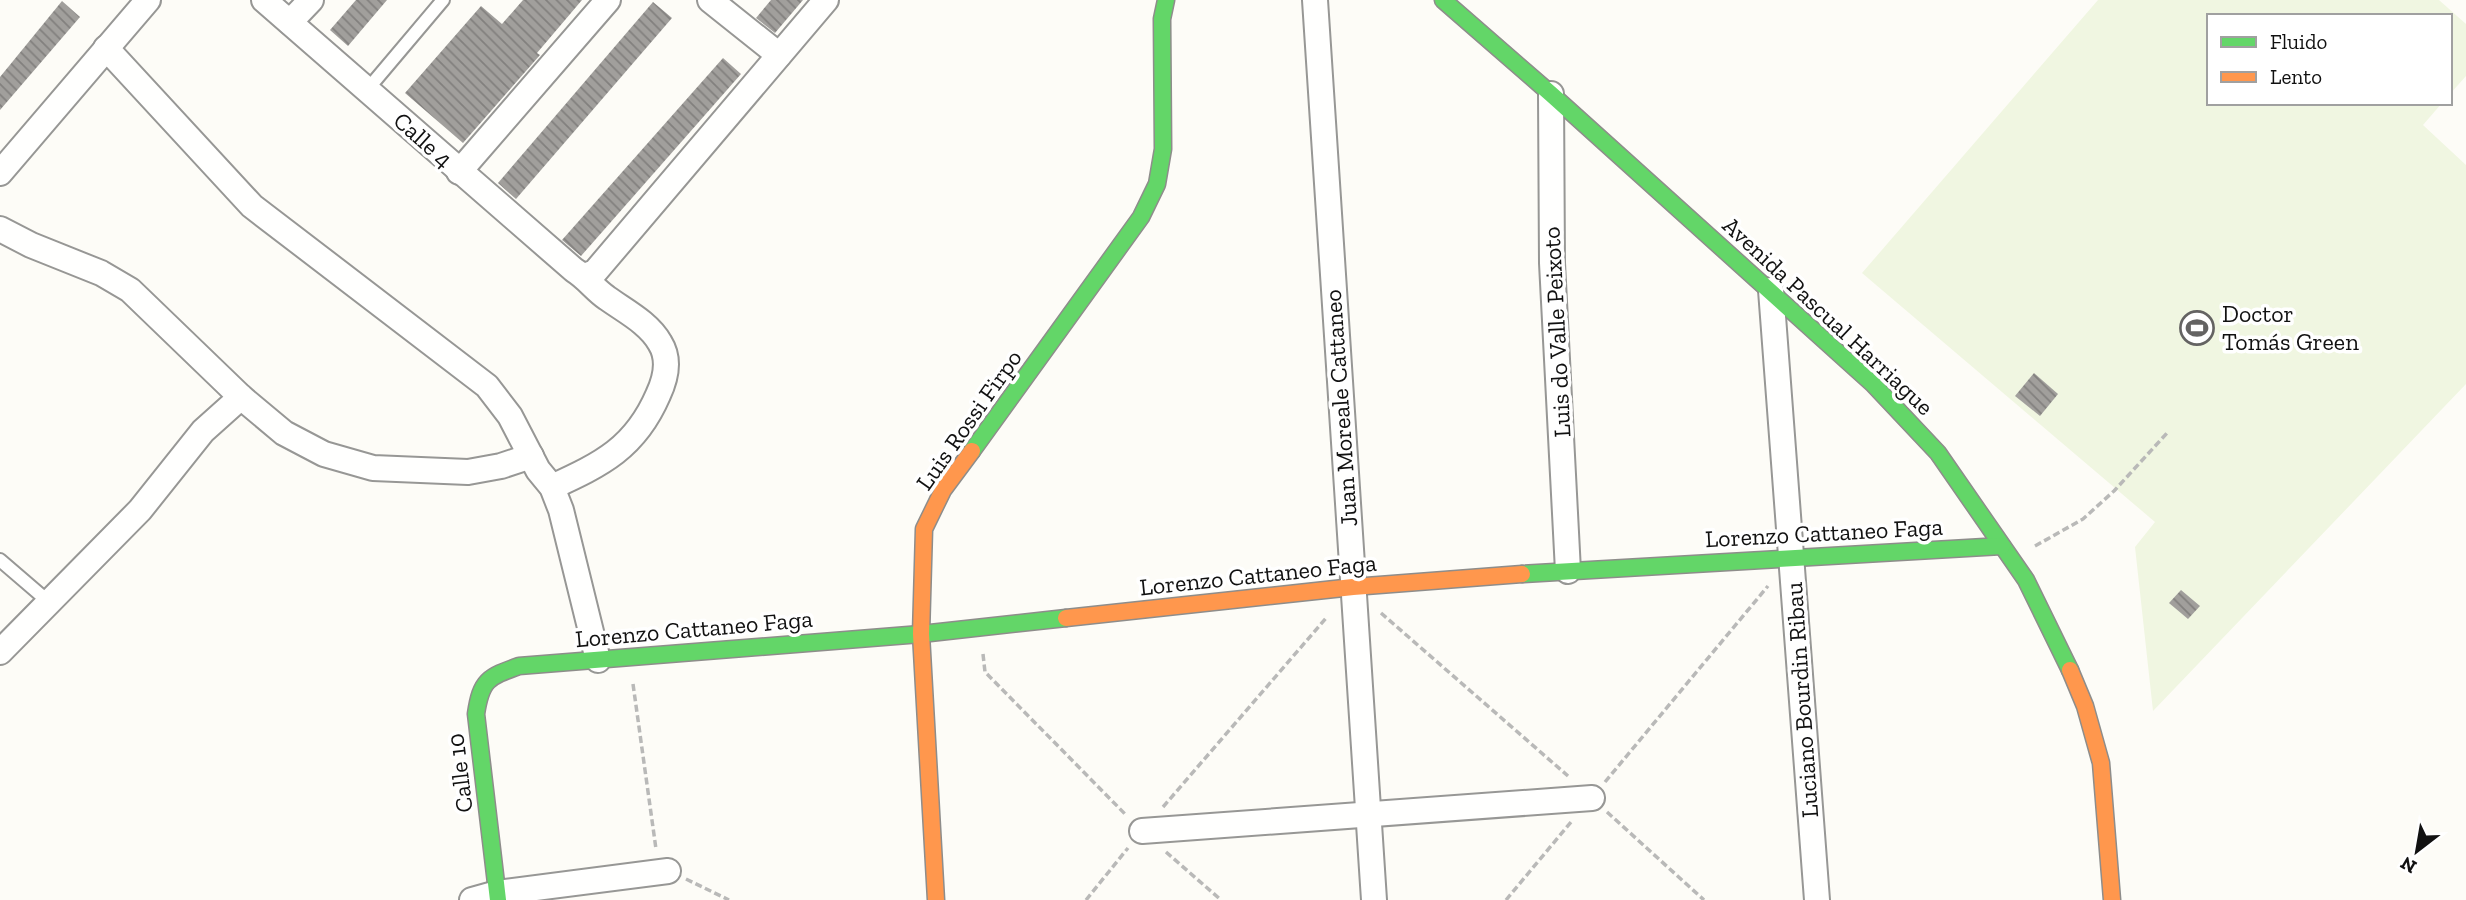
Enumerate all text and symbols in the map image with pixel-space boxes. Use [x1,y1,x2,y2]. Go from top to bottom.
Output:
legend [2207,14,2452,105]
text: Fluido [2270,29,2327,54]
text: Lento [2270,64,2322,89]
street label: Calle 4 [388,106,459,174]
street label: Avenida Pascual Harriague [1717,210,1940,421]
street label: Luis do Valle Peixoto [1536,226,1577,438]
street label: Juan Moreale Cattaneo [1318,289,1363,528]
place label: Doctor Tomás Green [2222,299,2359,356]
sports icon: Doctor Tomás Green [2178,309,2216,347]
street label: Luis Rossi Firpo [909,344,1028,496]
street label: Lorenzo Cattaneo Faga [1704,512,1944,553]
street label: Lorenzo Cattaneo Faga [1138,548,1378,601]
street label: Luciano Bourdin Ribau [1779,581,1824,819]
street label: Lorenzo Cattaneo Faga [574,604,814,653]
street label: Calle 10 [440,732,479,814]
north arrow [2382,816,2452,886]
text: N [2396,852,2421,879]

